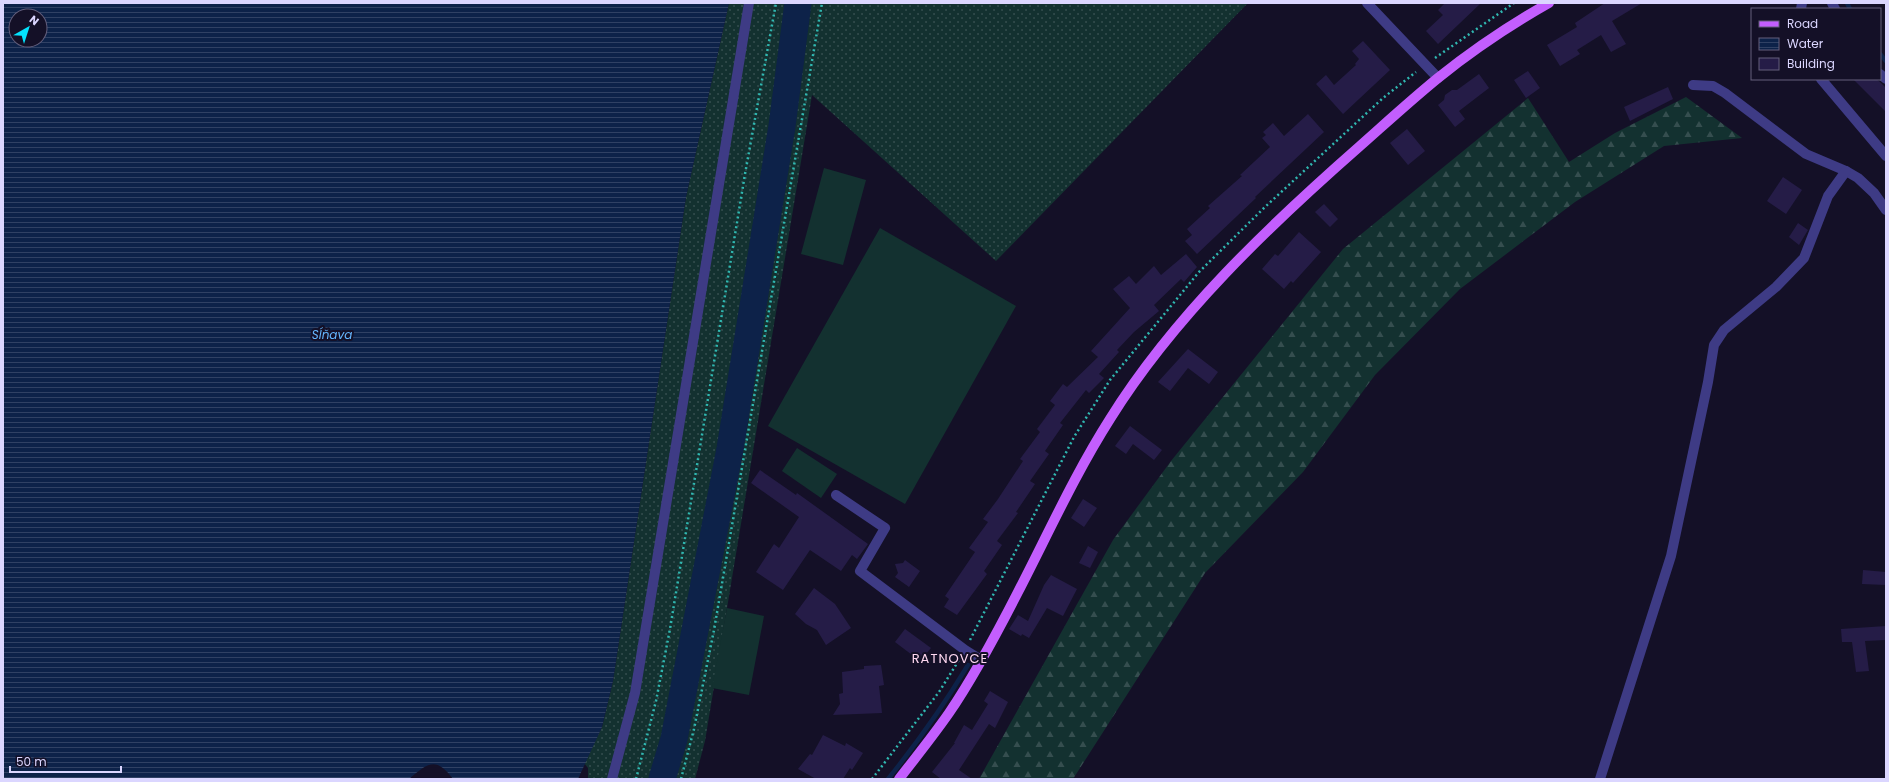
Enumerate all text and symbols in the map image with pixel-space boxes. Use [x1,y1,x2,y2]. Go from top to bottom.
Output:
north arrow [8,8,48,48]
legend [1751,8,1881,80]
text: N [26,11,43,29]
text: Road [1787,15,1818,32]
text: Water [1787,35,1824,52]
text: Building [1787,55,1835,72]
water label: Sĺňava [312,326,352,343]
district label: RATNOVCE [912,649,988,668]
scale bar [10,748,121,774]
text: 50 m [16,753,47,770]

